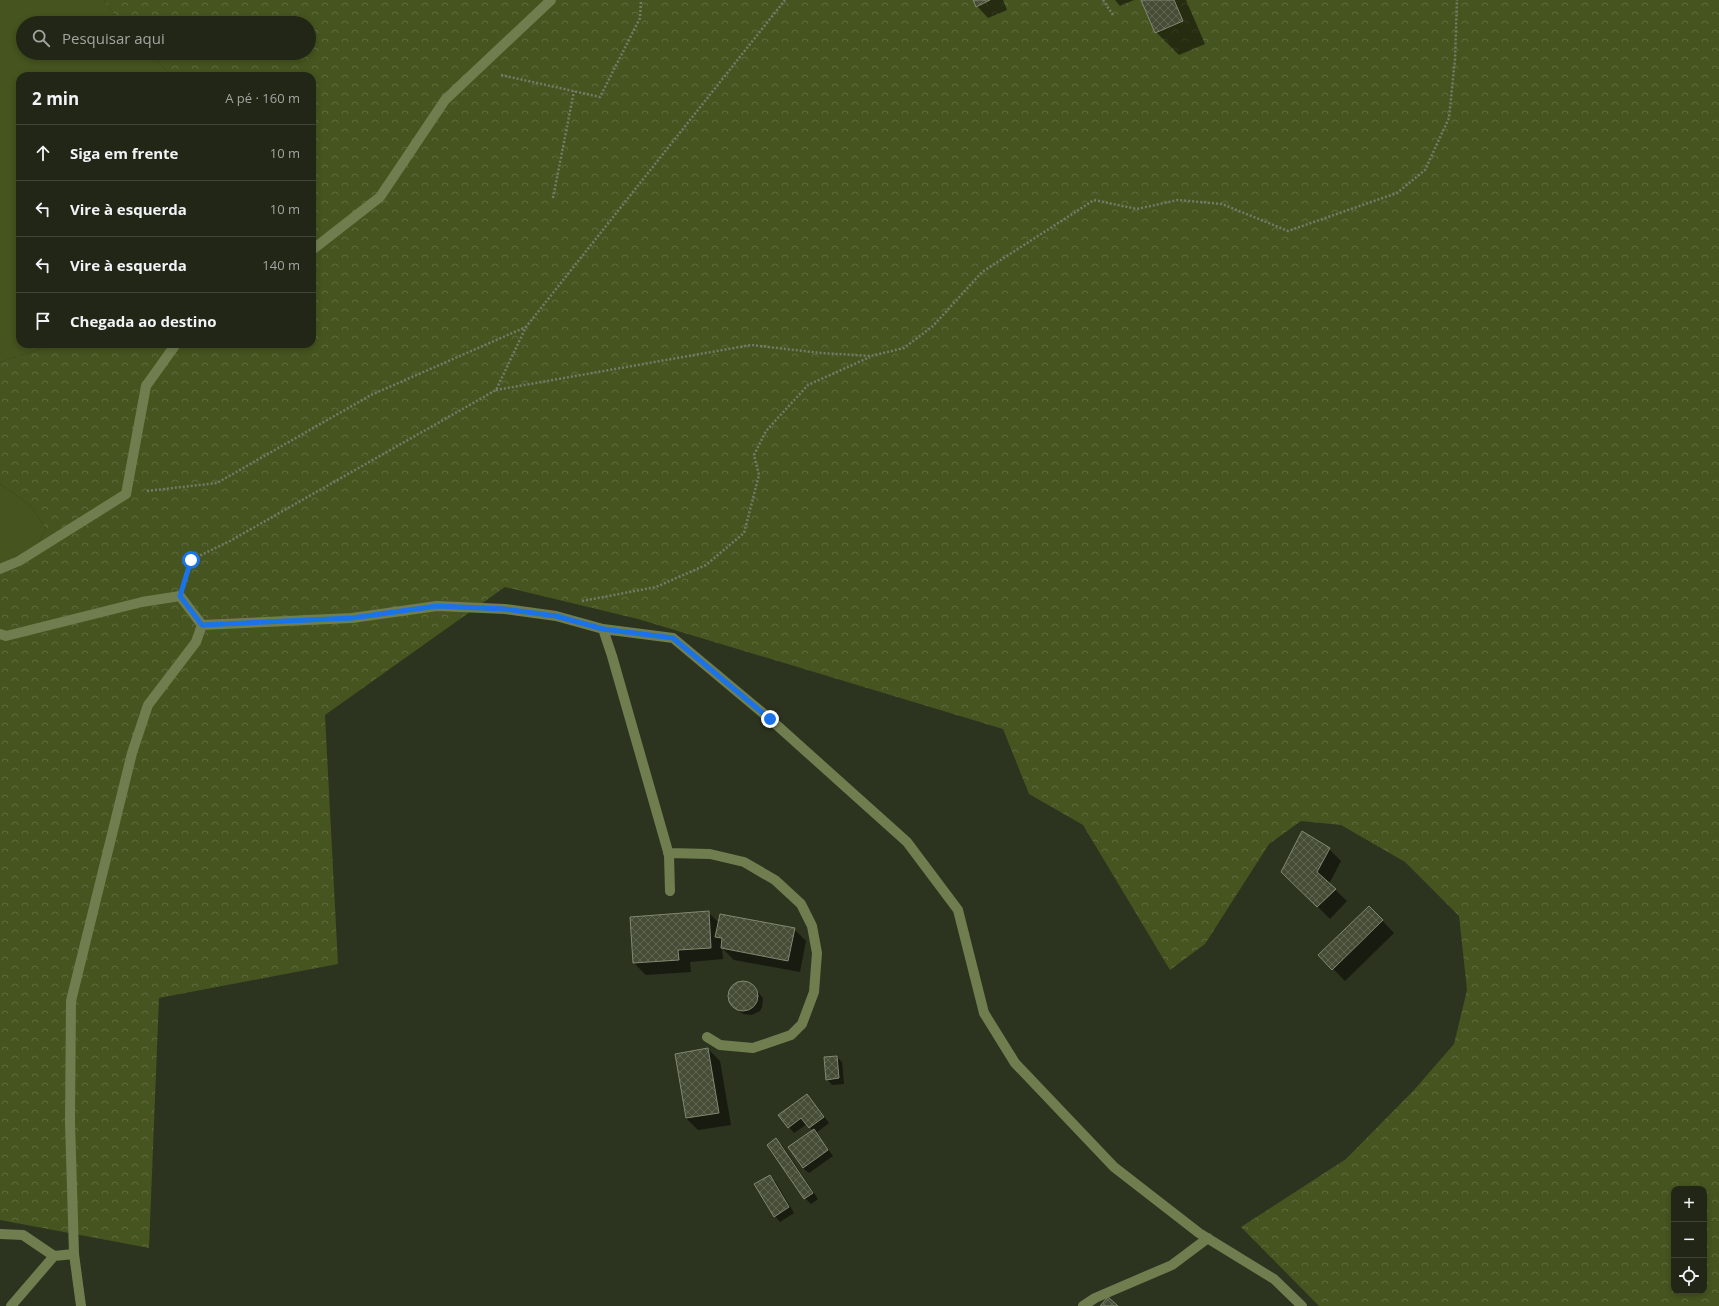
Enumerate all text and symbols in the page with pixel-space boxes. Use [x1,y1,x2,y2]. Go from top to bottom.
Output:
search box [16,16,316,60]
icon: search [30,27,52,49]
text: Pesquisar aqui [62,28,165,48]
text: 2 min [32,87,79,110]
text: A pé · 160 m [225,89,300,107]
icon: ahead [32,142,54,164]
text: Siga em frente [70,143,178,163]
text: 10 m [270,144,300,162]
icon: left [32,198,54,220]
text: Vire à esquerda [70,199,187,219]
text: 10 m [270,200,300,218]
icon: left [32,254,54,276]
text: Vire à esquerda [70,255,187,275]
text: 140 m [262,256,300,274]
icon: arrive [32,310,54,332]
text: Chegada ao destino [70,311,217,331]
route start [182,551,200,569]
route end [761,710,779,728]
map controls [1671,1186,1707,1294]
button: + [1671,1186,1707,1222]
button: − [1671,1222,1707,1258]
button: locate [1671,1258,1707,1294]

